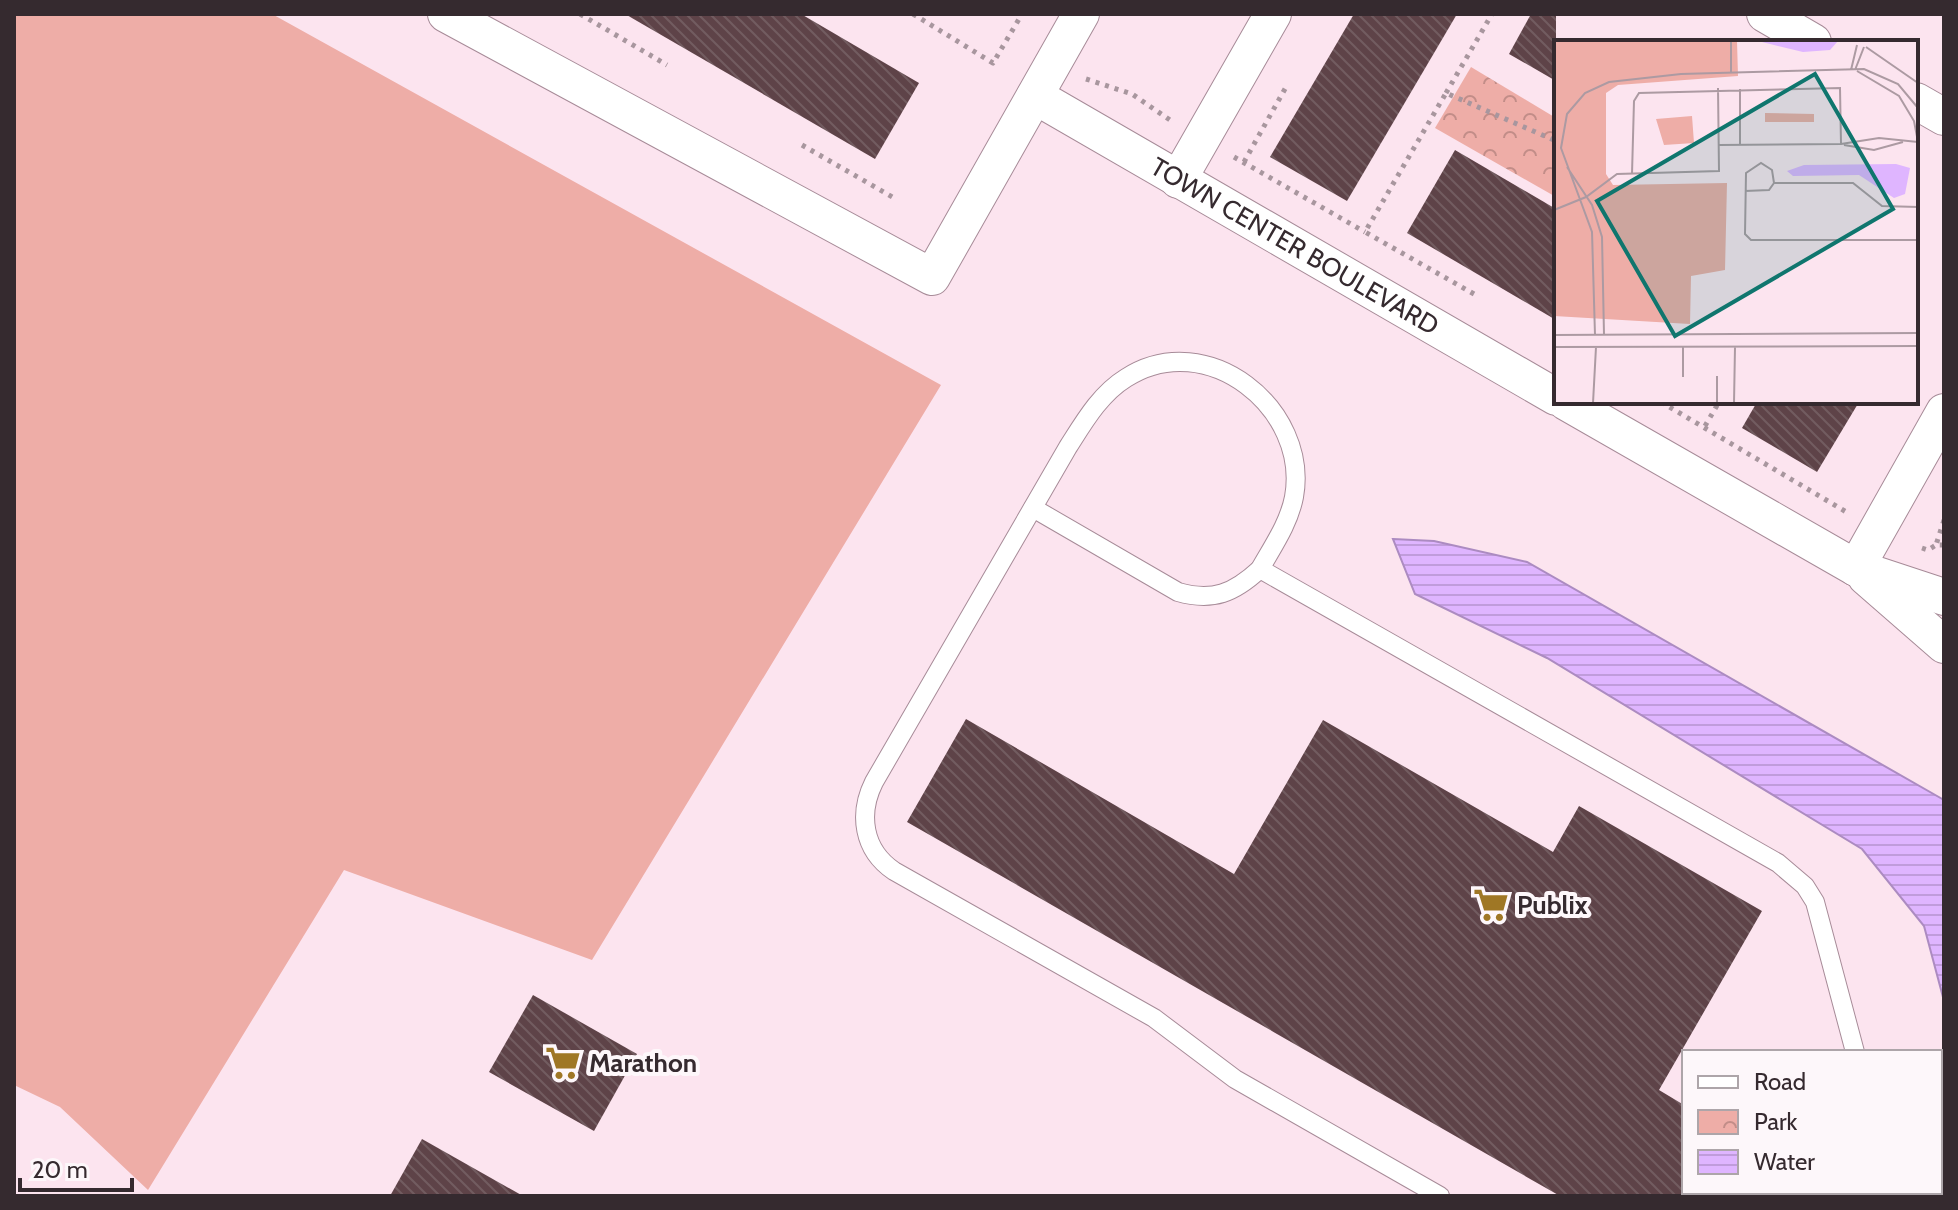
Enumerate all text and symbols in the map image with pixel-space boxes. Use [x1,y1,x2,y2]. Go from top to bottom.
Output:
inset map [1554,40,1918,404]
street label: TOWN CENTER BOULEVARD [1145,150,1445,342]
supermarket icon: Publix [1472,886,1510,924]
place label: Publix [1517,889,1588,921]
supermarket icon: Marathon [544,1044,582,1082]
place label: Marathon [589,1047,697,1079]
legend [1682,1050,1942,1194]
text: Road [1754,1067,1806,1096]
text: Park [1754,1107,1797,1136]
scale bar [20,1142,132,1192]
text: Water [1754,1147,1815,1176]
text: 20 m [32,1155,88,1184]

